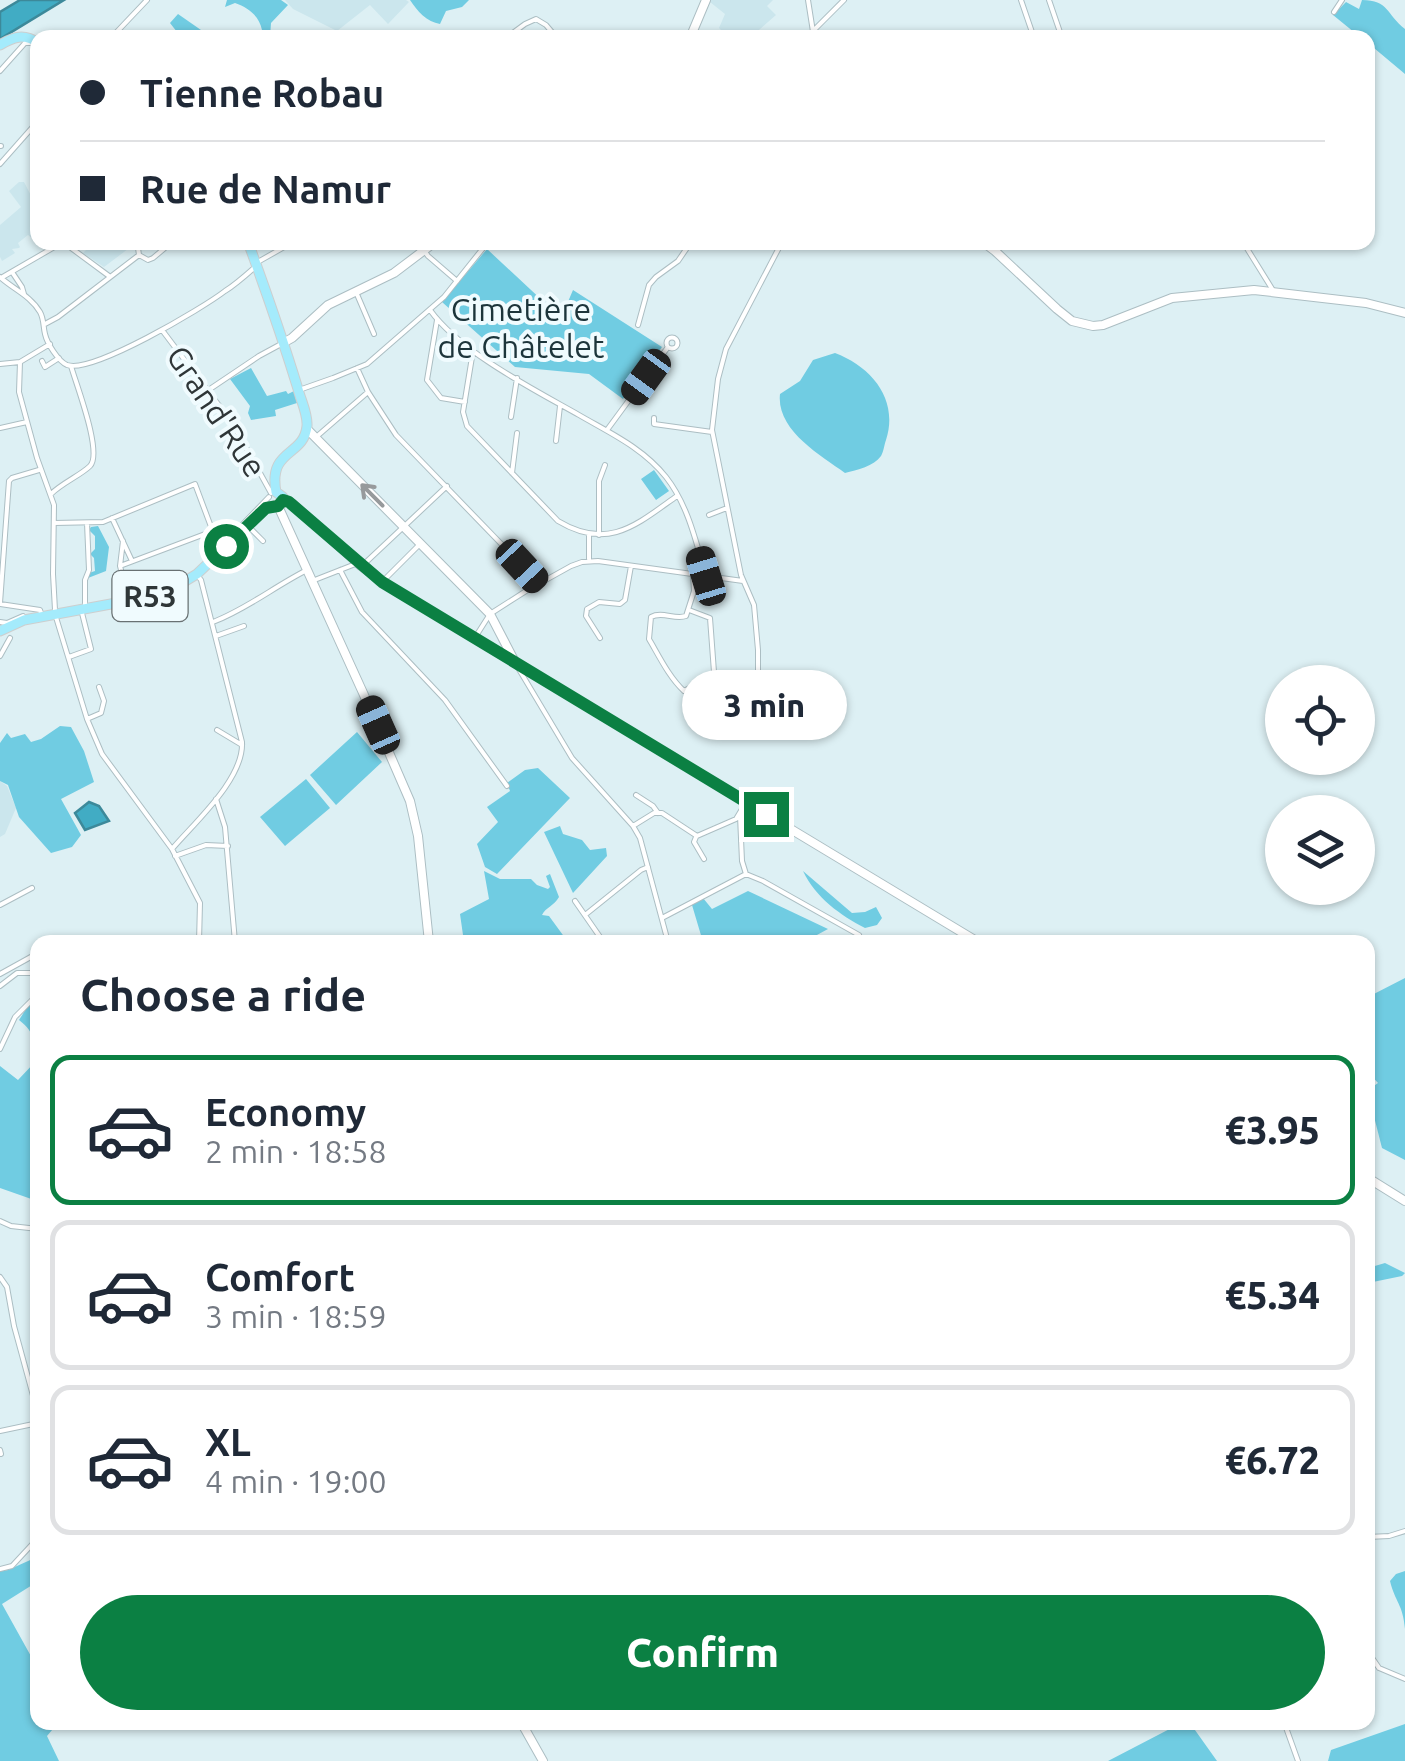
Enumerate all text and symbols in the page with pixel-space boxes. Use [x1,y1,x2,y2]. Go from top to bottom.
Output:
text: Tienne Robau [140,72,384,114]
text: Rue de Namur [140,168,391,210]
park label: Cimetière de Châtelet [438,291,605,364]
street label: Grand'Rue [160,339,274,483]
car [616,344,676,410]
one-way arrow [360,483,384,507]
route start [204,524,249,569]
car [491,534,553,598]
car [683,543,729,609]
road number: R53 [112,571,188,621]
map controls [1265,665,1375,905]
button: locate [1265,665,1375,775]
callout: 3 min [684,669,848,739]
text: 3 min [724,687,805,723]
car [352,691,404,759]
route end [744,792,789,837]
button: layers [1265,795,1375,905]
text: Choose a ride [80,969,366,1020]
icon: car [85,1085,175,1175]
text: Economy [205,1091,366,1133]
text: €3.95 [1225,1109,1320,1151]
text: 2 min · 18:58 [205,1133,387,1169]
icon: car [85,1250,175,1340]
text: Comfort [205,1256,355,1298]
text: €5.34 [1225,1274,1320,1316]
text: 3 min · 18:59 [205,1298,387,1334]
icon: car [85,1415,175,1505]
text: XL [205,1421,251,1463]
text: €6.72 [1225,1439,1320,1481]
text: 4 min · 19:00 [205,1463,387,1499]
button: Confirm [80,1595,1325,1710]

